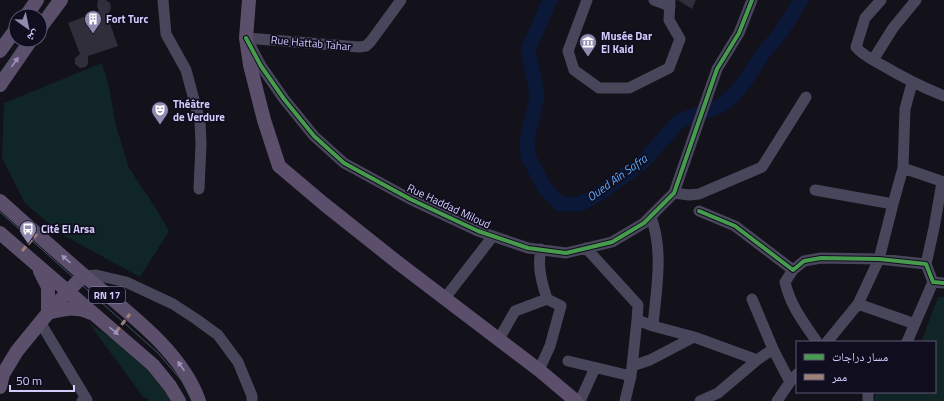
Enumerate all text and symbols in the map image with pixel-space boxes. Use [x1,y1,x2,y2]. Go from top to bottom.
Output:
north arrow [8,8,48,48]
building icon: Fort Turc [83,9,103,34]
place label: Fort Turc [106,11,148,27]
text: ش [24,26,43,46]
place label: Musée Dar El Kaid [601,28,652,57]
street label: Rue Hattab Tahar [270,32,352,54]
museum icon: Musée Dar El Kaid [578,32,598,57]
one-way arrow [11,57,19,68]
place label: Théâtre de Verdure [173,96,225,125]
theatre icon: Théâtre de Verdure [150,100,170,125]
water label: Oued Aîn Safra [582,149,652,206]
street label: Rue Haddad Miloud [405,180,494,232]
bus stop icon: Cité El Arsa [18,219,38,244]
place label: Cité El Arsa [41,221,95,237]
one-way arrow [61,255,70,264]
road number: RN 17 [89,287,125,303]
one-way arrow [109,327,120,336]
legend [796,341,936,393]
text: مسار دراجات [832,347,888,366]
one-way arrow [177,361,185,372]
scale bar [10,367,74,393]
text: ممر [831,367,847,386]
text: 50 m [16,371,42,390]

